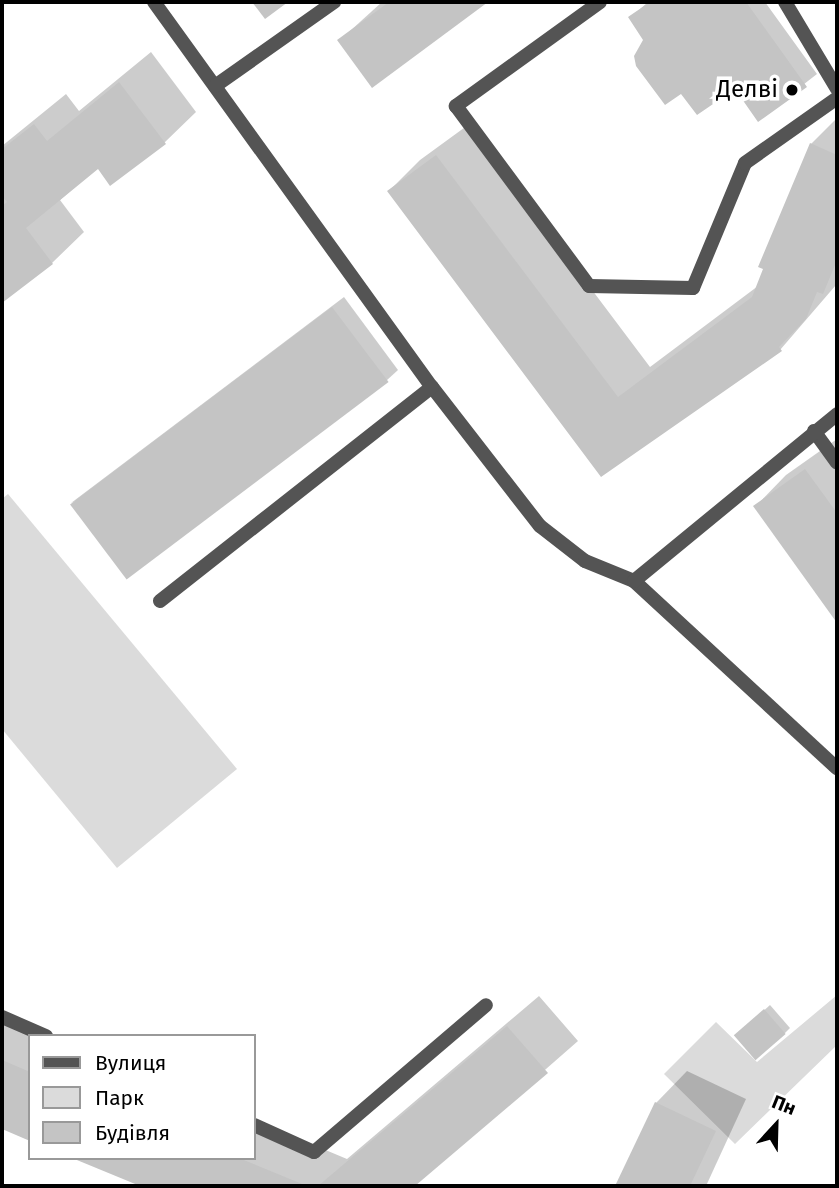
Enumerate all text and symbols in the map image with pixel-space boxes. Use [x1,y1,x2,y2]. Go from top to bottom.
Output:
place label: Делві [716,76,778,104]
marker: Делві [784,82,800,98]
legend [28,1034,256,1160]
text: Вулиця [95,1050,166,1076]
text: Парк [95,1085,144,1111]
north arrow [741,1090,811,1160]
text: Пн [769,1090,799,1120]
text: Будівля [95,1120,170,1146]

